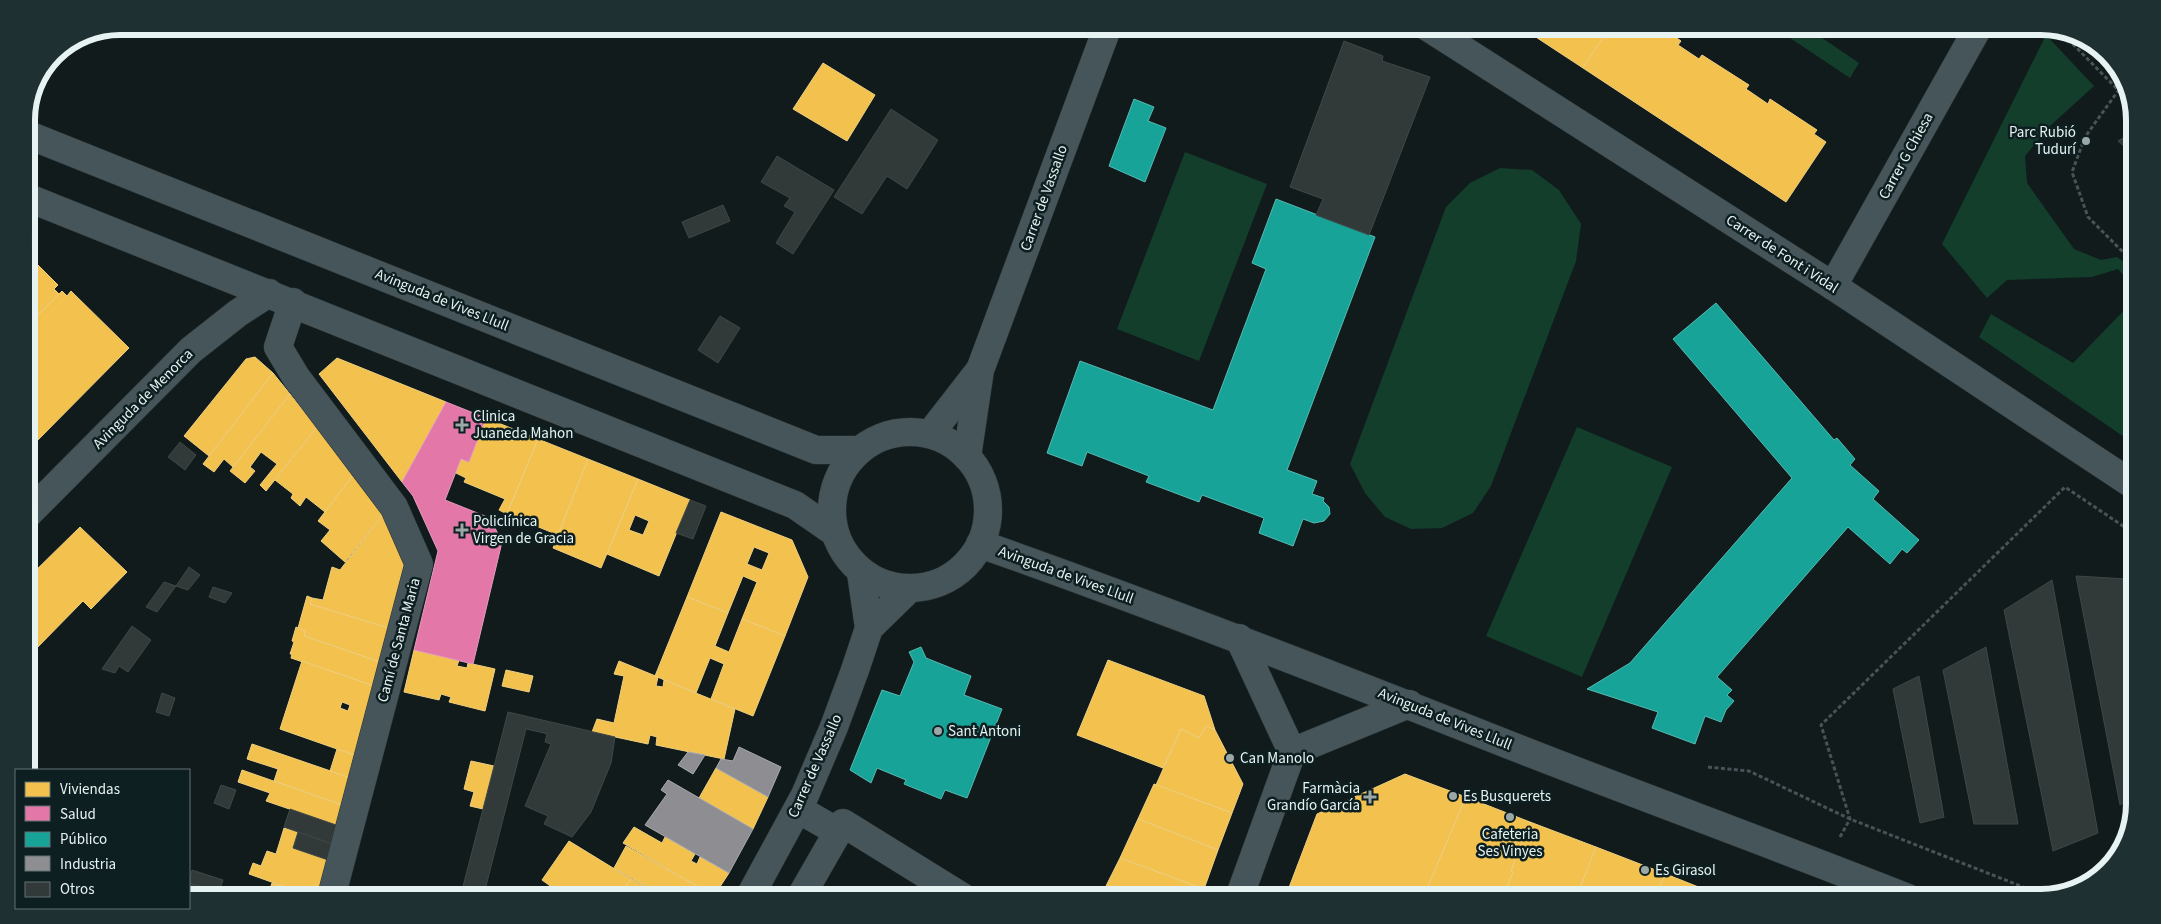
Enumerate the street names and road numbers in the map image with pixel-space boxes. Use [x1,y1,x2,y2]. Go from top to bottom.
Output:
street label: Carrer G Chiesa [1874,109,1938,203]
street label: Carrer de Vassallo [1015,142,1073,254]
street label: Carrer de Font i Vidal [1722,210,1842,298]
street label: Avinguda de Vives Llull [372,264,512,336]
street label: Avinguda de Menorca [88,344,198,454]
street label: Avinguda de Vives Llull [996,541,1137,609]
street label: Camí de Santa Maria [372,575,426,705]
street label: Avinguda de Vives Llull [1375,683,1515,755]
street label: Carrer de Vassallo [783,711,847,821]

